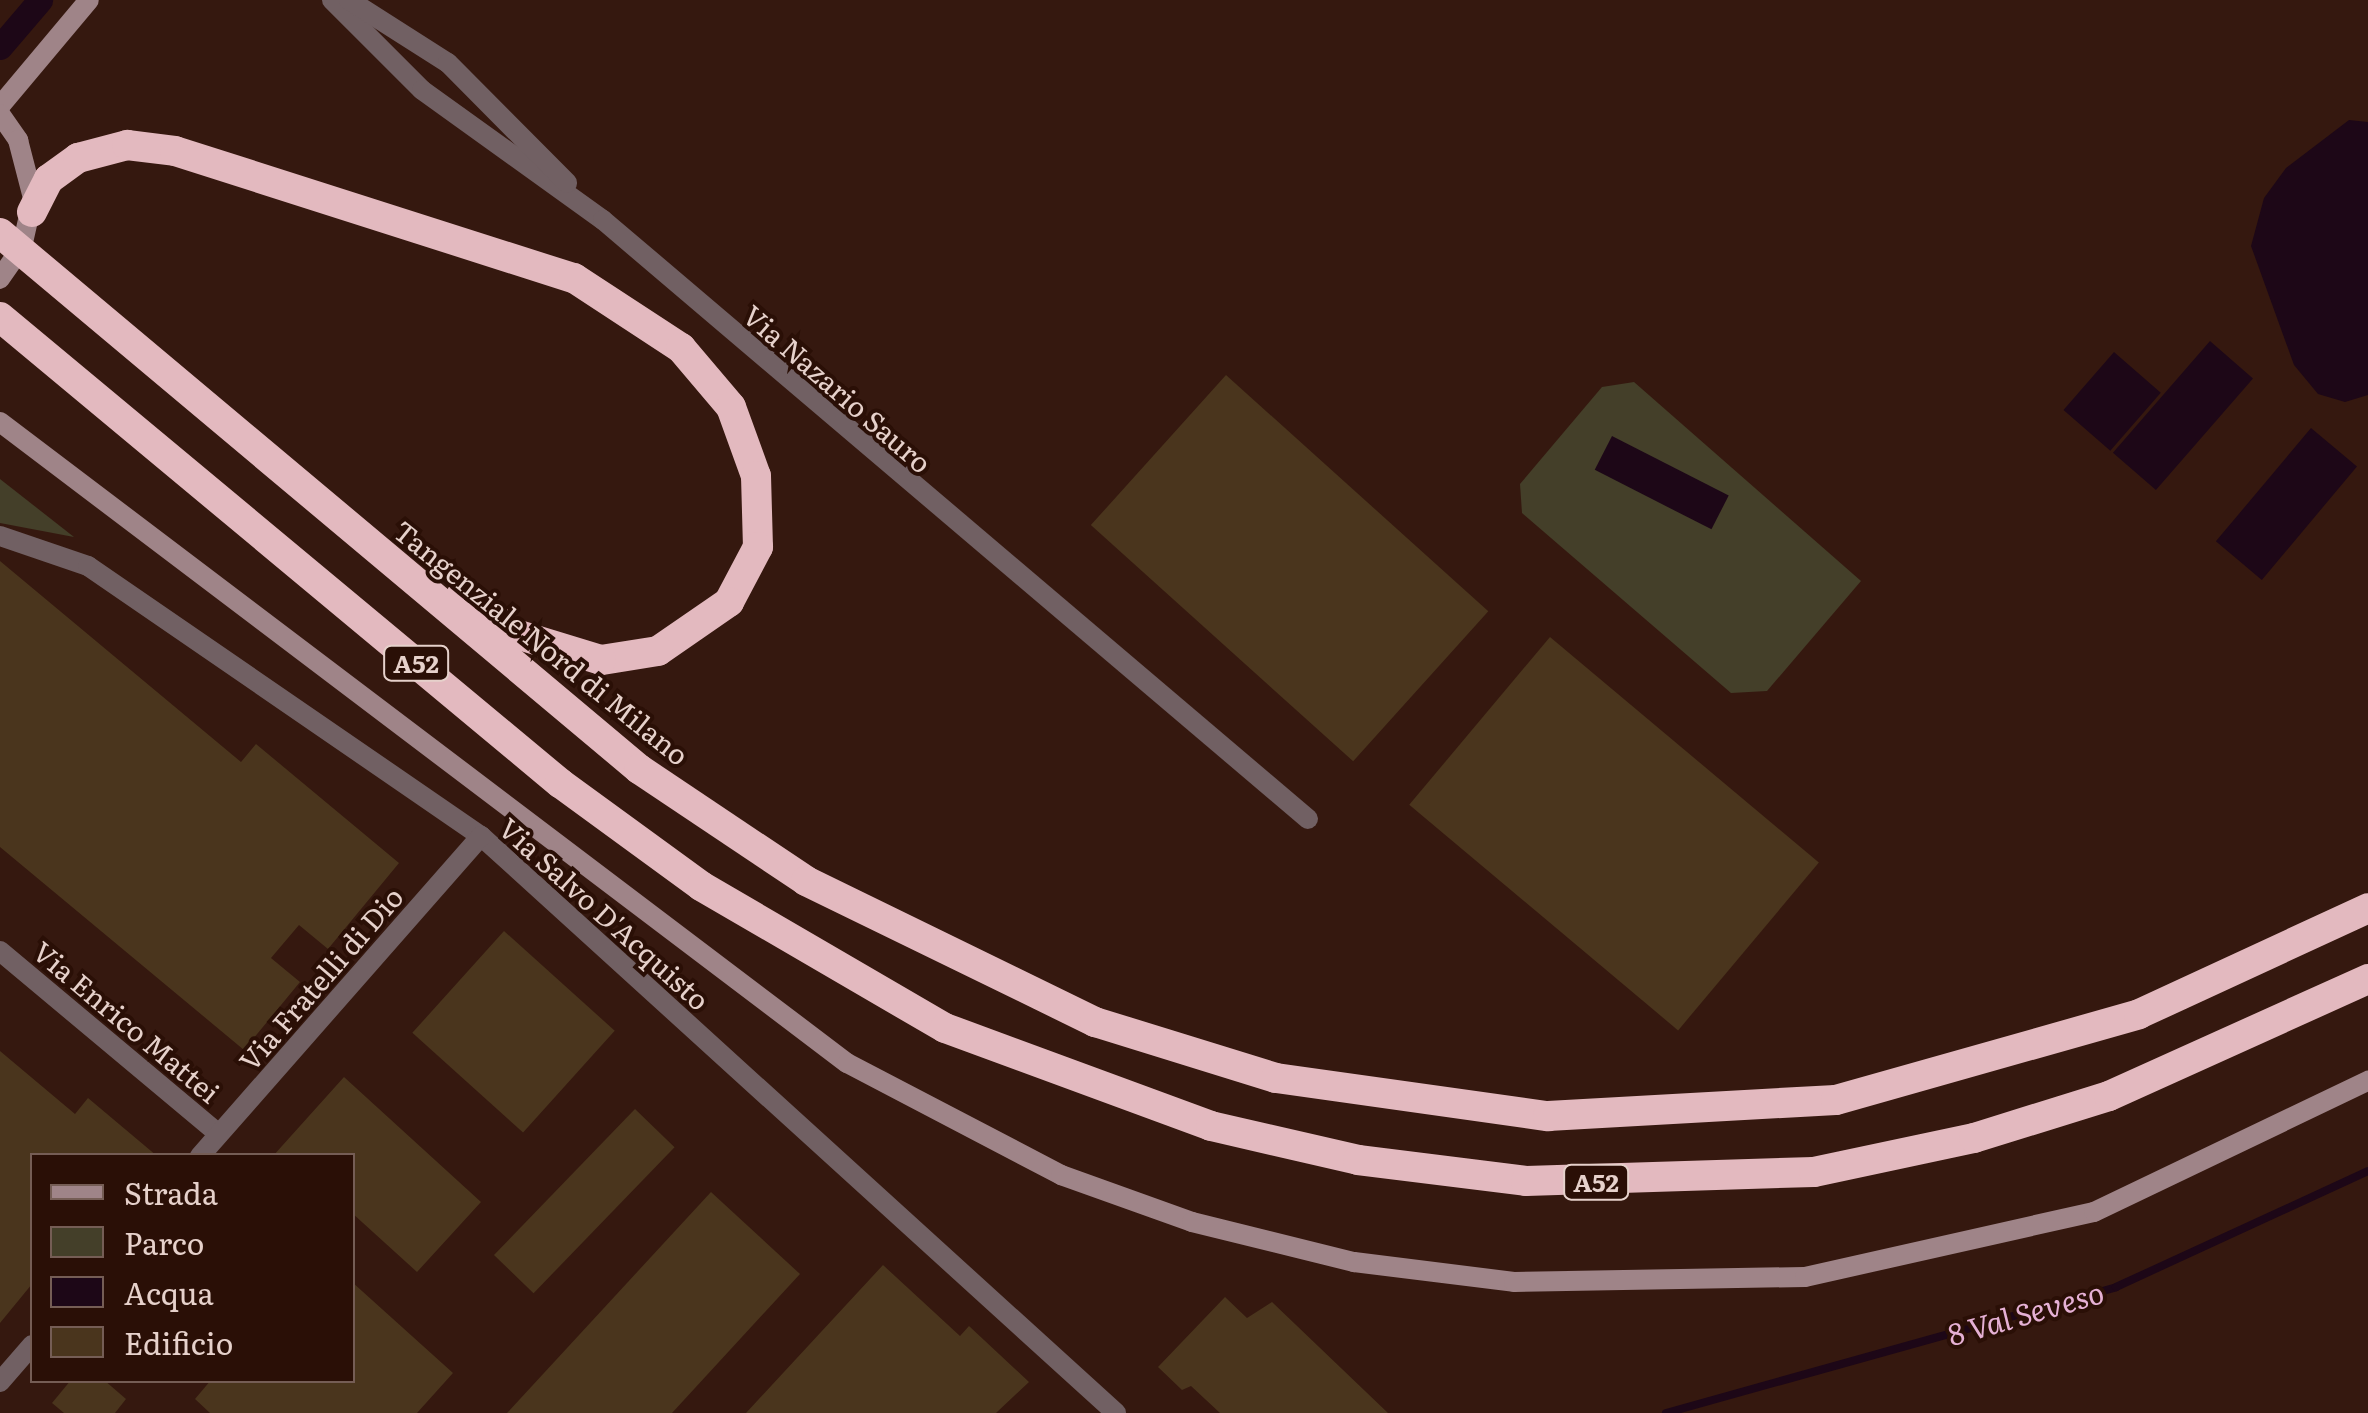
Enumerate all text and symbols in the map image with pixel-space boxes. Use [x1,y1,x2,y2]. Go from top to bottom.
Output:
street label: Via Nazario Sauro [737,297,939,479]
street label: Tangenziale Nord di Milano [388,513,696,771]
road number: A52 [381,643,451,683]
street label: Via Salvo D'Acquisto [493,810,717,1016]
street label: Via Fratelli di Dio [231,879,409,1077]
street label: Via Enrico Mattei [27,933,227,1109]
legend [30,1153,355,1383]
road number: A52 [1561,1162,1631,1202]
text: Strada [124,1170,218,1214]
text: Parco [124,1220,204,1264]
text: Acqua [124,1270,214,1314]
water label: 8 Val Seveso [1943,1272,2107,1352]
text: Edificio [124,1320,233,1364]

